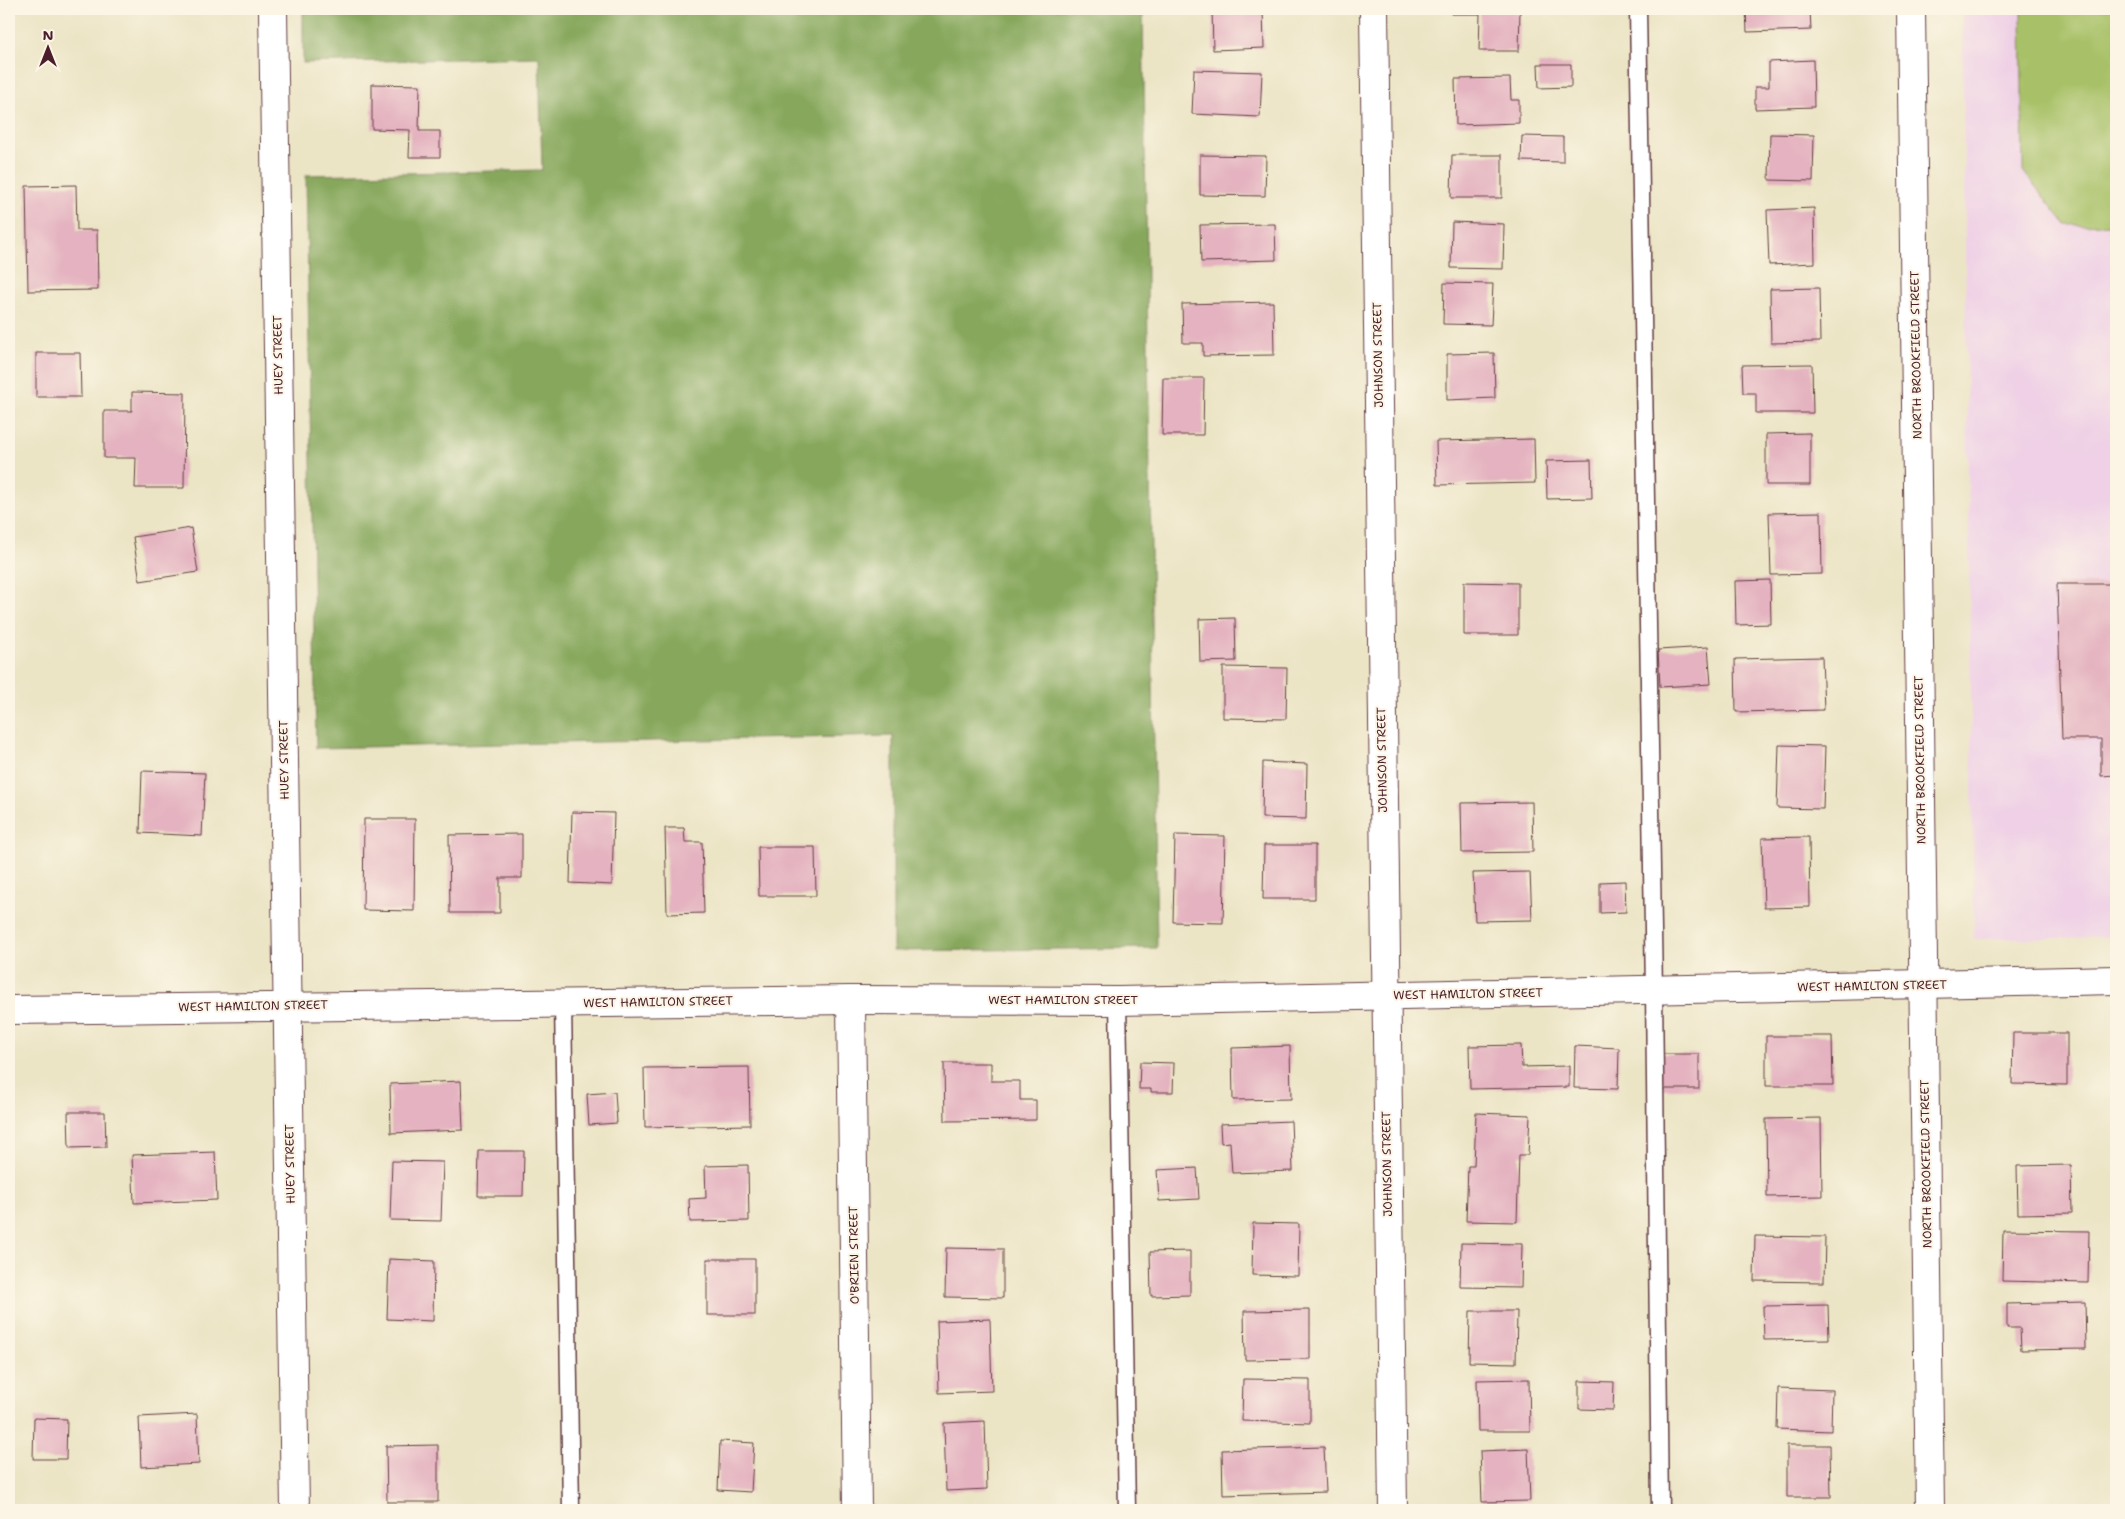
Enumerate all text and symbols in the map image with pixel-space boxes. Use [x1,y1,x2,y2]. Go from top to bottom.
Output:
north arrow [22,22,72,72]
text: N [42,26,54,44]
street label: NORTH BROOKFIELD STREET [1907,270,1925,439]
street label: JOHNSON STREET [1369,301,1387,408]
street label: HUEY STREET [269,314,287,395]
street label: NORTH BROOKFIELD STREET [1911,675,1929,844]
street label: JOHNSON STREET [1373,706,1391,813]
street label: HUEY STREET [275,719,293,800]
street label: WEST HAMILTON STREET [1797,977,1948,995]
street label: WEST HAMILTON STREET [1393,985,1544,1003]
street label: WEST HAMILTON STREET [988,992,1138,1008]
street label: WEST HAMILTON STREET [583,993,734,1011]
street label: WEST HAMILTON STREET [178,997,329,1015]
street label: NORTH BROOKFIELD STREET [1917,1079,1935,1248]
street label: JOHNSON STREET [1378,1110,1396,1217]
street label: HUEY STREET [281,1123,299,1204]
street label: O'BRIEN STREET [845,1205,863,1304]

